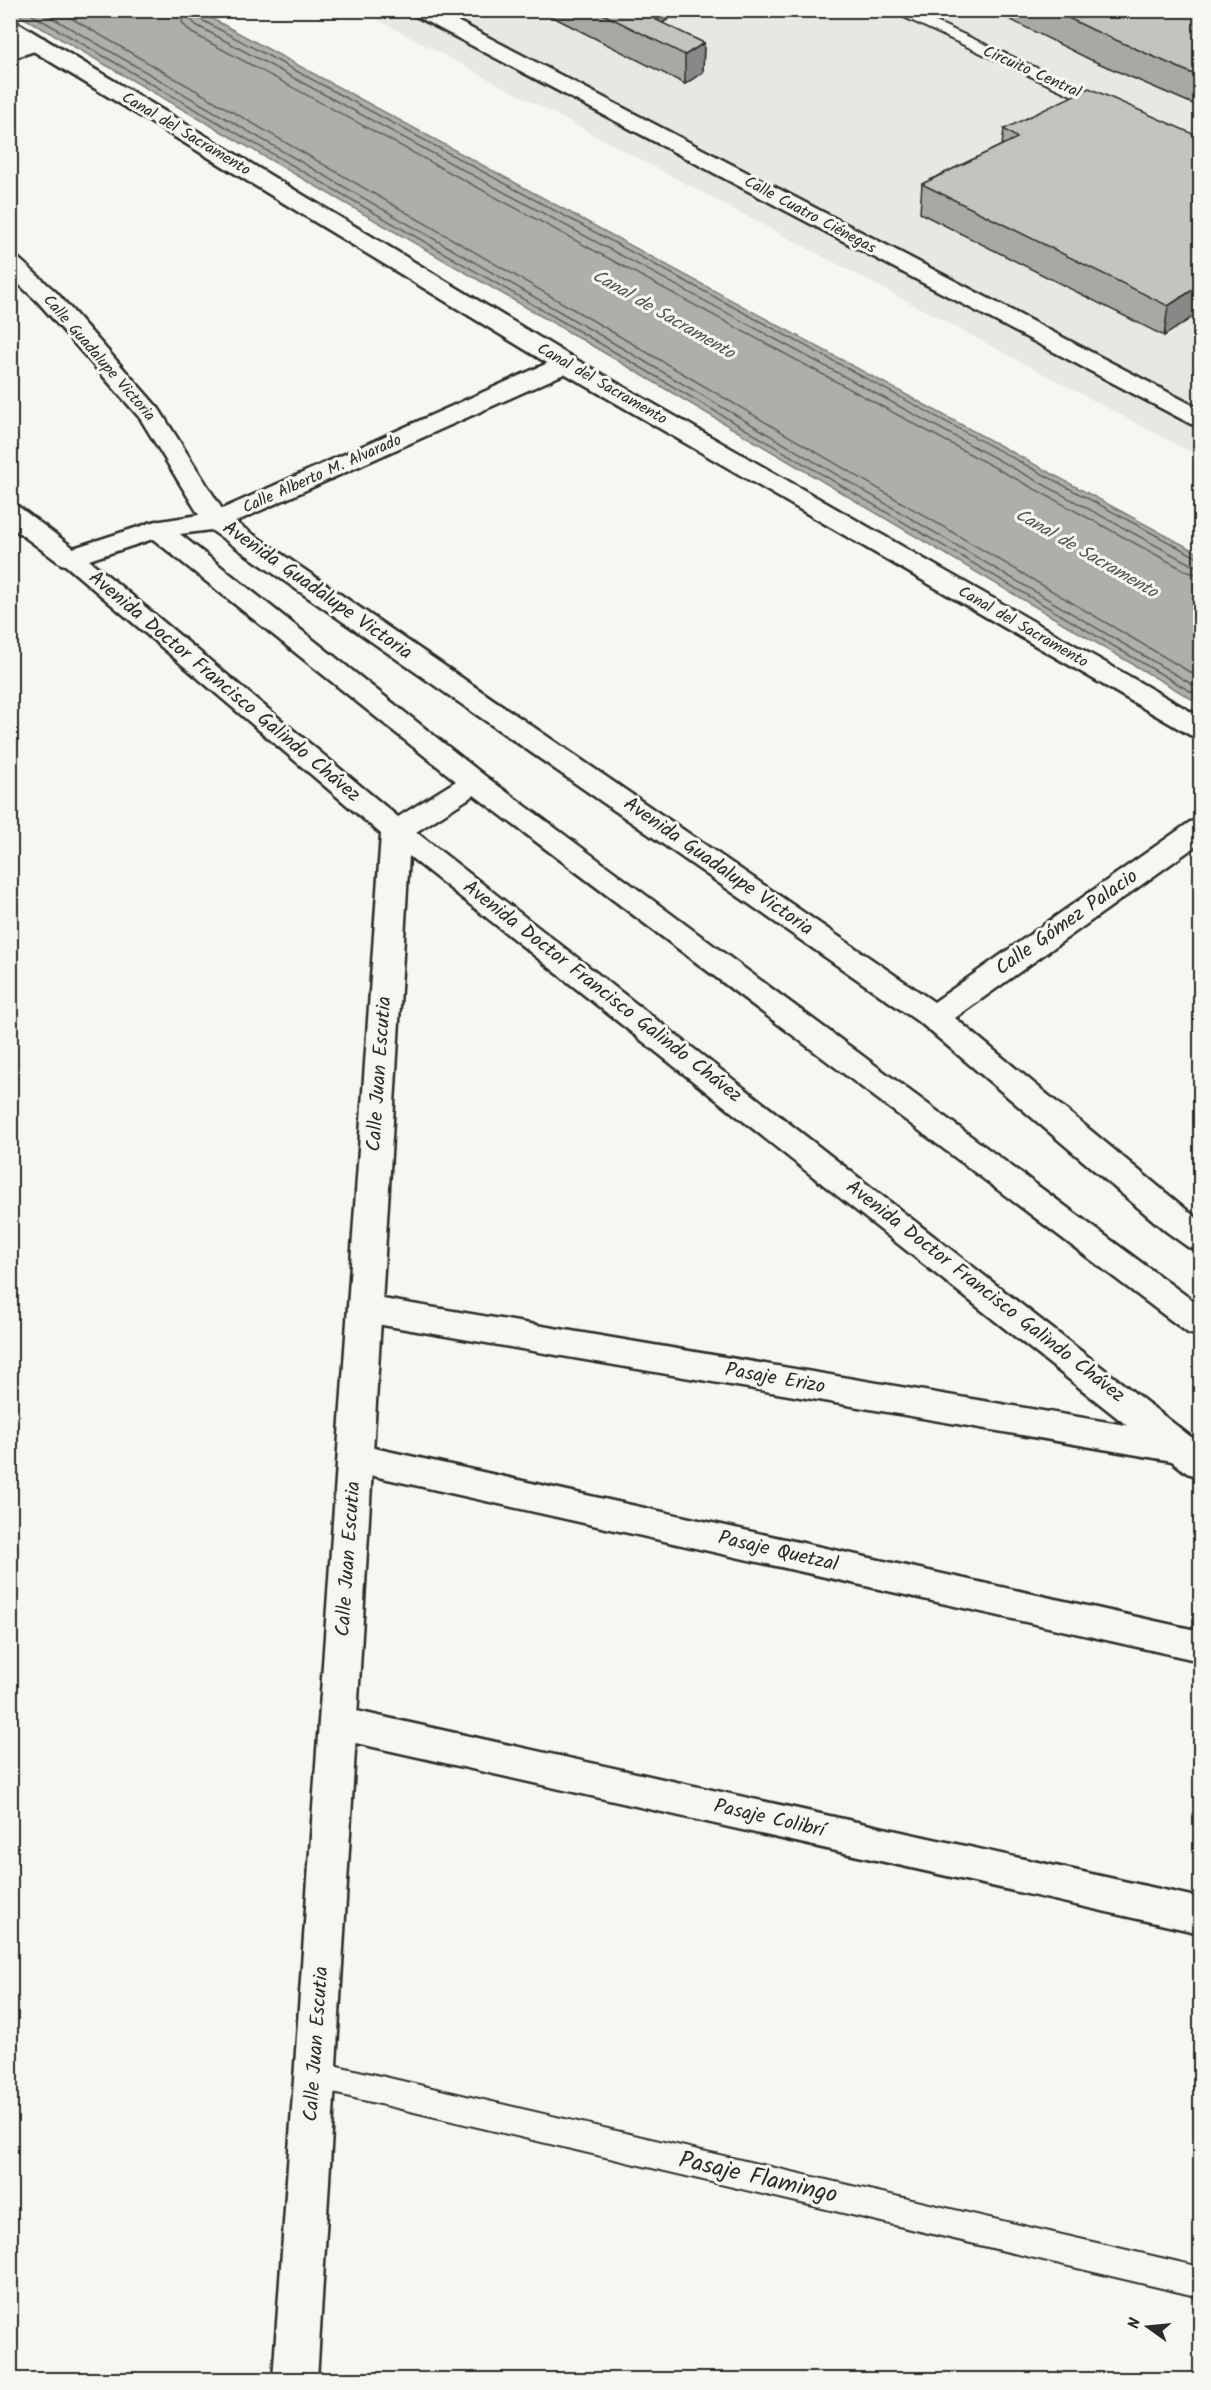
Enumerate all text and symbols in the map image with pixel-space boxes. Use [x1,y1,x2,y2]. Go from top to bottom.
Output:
street label: Circuito Central [979,39,1085,105]
street label: Canal del Sacramento [117,85,255,183]
street label: Calle Cuatro Ciénegas [739,170,881,261]
water label: Canal de Sacramento [586,262,741,369]
street label: Calle Guadalupe Victoria [37,289,161,427]
street label: Canal del Sacramento [532,336,672,432]
street label: Calle Alberto M. Alvarado [238,428,406,520]
water label: Canal de Sacramento [1009,501,1164,608]
street label: Avenida Guadalupe Victoria [215,513,419,669]
street label: Avenida Doctor Francisco Galindo Chávez [81,563,367,811]
street label: Canal del Sacramento [953,579,1093,675]
street label: Avenida Guadalupe Victoria [616,789,820,945]
street label: Calle Gómez Palacio [989,862,1145,984]
street label: Avenida Doctor Francisco Galindo Chávez [455,872,749,1112]
street label: Calle Juan Escutia [359,995,401,1153]
street label: Avenida Doctor Francisco Galindo Chávez [838,1172,1132,1412]
street label: Pasaje Erizo [722,1354,828,1404]
street label: Calle Juan Escutia [328,1480,370,1638]
street label: Pasaje Quetzal [715,1523,841,1581]
street label: Pasaje Colibrí [710,1791,831,1848]
street label: Calle Juan Escutia [296,1965,338,2123]
street label: Pasaje Flamingo [675,2141,841,2215]
north arrow [1118,2297,1178,2357]
text: N [1122,2315,1148,2332]

